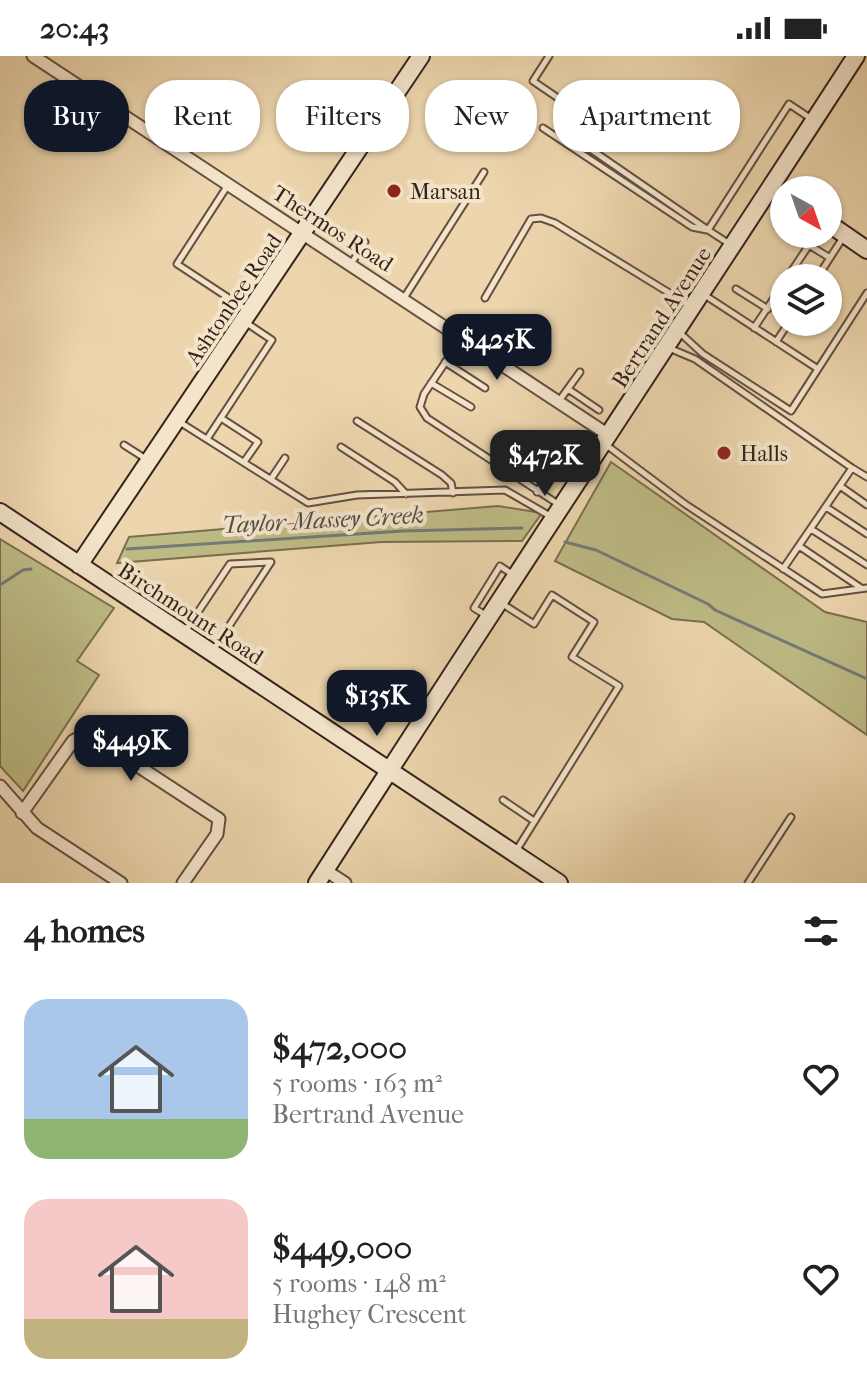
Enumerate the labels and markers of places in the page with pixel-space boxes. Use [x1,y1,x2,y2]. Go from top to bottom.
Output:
place label: Marsan [410,179,481,205]
marker: Marsan [385,182,403,200]
pin: $425K [441,314,553,382]
pin: $472K [489,430,601,498]
place label: Halls [740,441,788,467]
marker: Halls [715,444,733,462]
pin: $135K [321,670,433,738]
pin: $449K [75,715,187,783]

